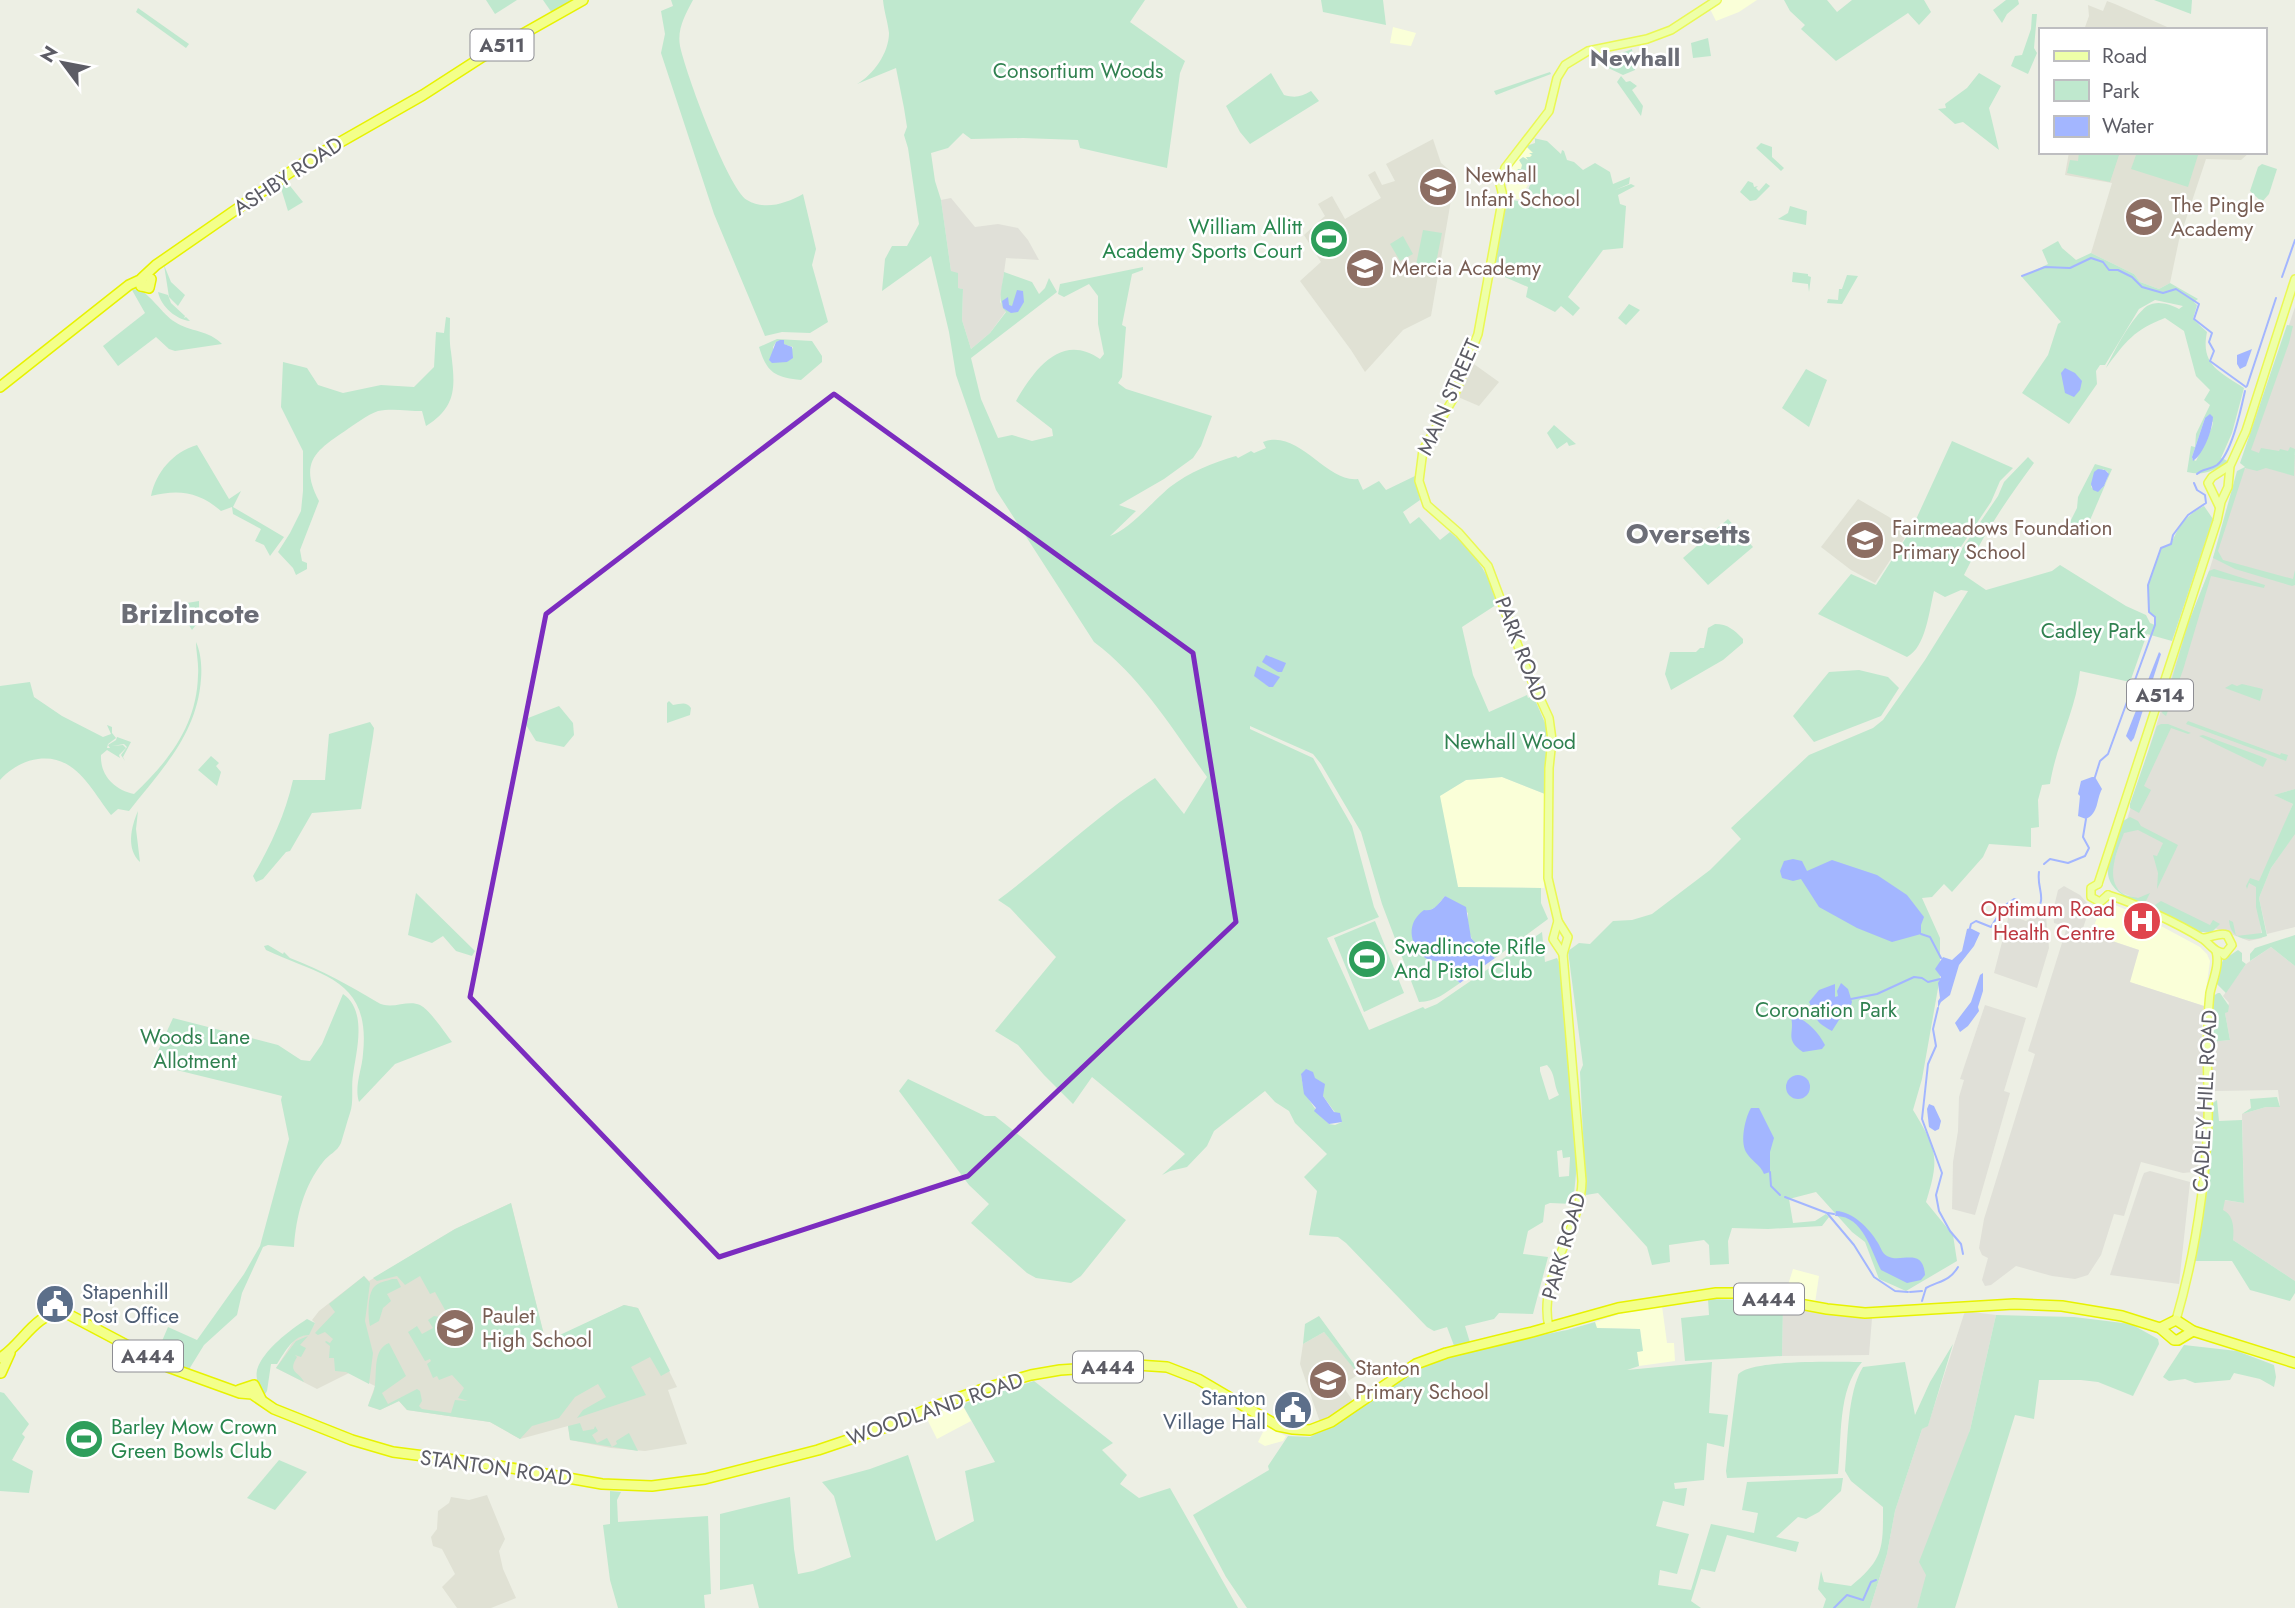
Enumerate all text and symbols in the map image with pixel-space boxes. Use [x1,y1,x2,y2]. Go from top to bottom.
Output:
north arrow [28,28,98,98]
legend [2039,28,2267,154]
road number: A511 [470,30,534,60]
district label: Newhall [1590,40,1680,75]
text: N [34,41,64,68]
text: Road [2102,41,2147,71]
park label: Consortium Woods [993,56,1163,86]
text: Park [2102,76,2140,106]
text: Water [2102,111,2155,141]
street label: ASHBY ROAD [227,129,349,223]
place label: Newhall Infant School [1465,160,1580,214]
school or university icon: Newhall Infant School [1417,166,1459,208]
place label: The Pingle Academy [2171,190,2265,244]
school or university icon: The Pingle Academy [2123,196,2165,238]
place label: William Allitt Academy Sports Court [1102,212,1302,266]
sports icon: William Allitt Academy Sports Court [1308,218,1350,260]
school or university icon: Mercia Academy [1344,247,1386,289]
place label: Mercia Academy [1392,253,1542,283]
street label: MAIN STREET [1410,334,1488,460]
district label: Oversetts [1626,513,1751,554]
place label: Fairmeadows Foundation Primary School [1892,513,2113,567]
school or university icon: Fairmeadows Foundation Primary School [1844,519,1886,561]
street label: PARK ROAD [1487,592,1555,706]
district label: Brizlincote [120,593,260,634]
park label: Cadley Park [2041,616,2146,646]
road number: A514 [2127,680,2193,710]
park label: Newhall Wood [1444,727,1576,757]
place label: Optimum Road Health Centre [1981,894,2115,948]
hospital icon: Optimum Road Health Centre [2121,900,2163,942]
place label: Swadlincote Rifle And Pistol Club [1394,932,1546,986]
sports icon: Swadlincote Rifle And Pistol Club [1346,938,1388,980]
park label: Coronation Park [1755,995,1898,1025]
street label: CADLEY HILL ROAD [2185,1009,2225,1193]
park label: Woods Lane Allotment [140,1022,250,1076]
street label: PARK ROAD [1534,1189,1594,1303]
place label: Stapenhill Post Office [82,1277,179,1331]
public building icon: Stapenhill Post Office [34,1283,76,1325]
road number: A444 [1734,1284,1804,1315]
place label: Paulet High School [482,1301,592,1355]
school or university icon: Paulet High School [434,1307,476,1349]
road number: A444 [113,1340,183,1372]
road number: A444 [1073,1352,1143,1382]
place label: Stanton Primary School [1355,1353,1489,1407]
school or university icon: Stanton Primary School [1307,1359,1349,1401]
street label: WOODLAND ROAD [843,1365,1027,1453]
place label: Stanton Village Hall [1163,1383,1266,1437]
public building icon: Stanton Village Hall [1272,1389,1314,1431]
place label: Barley Mow Crown Green Bowls Club [111,1412,277,1466]
sports icon: Barley Mow Crown Green Bowls Club [63,1418,105,1460]
street label: STANTON ROAD [418,1442,574,1494]

